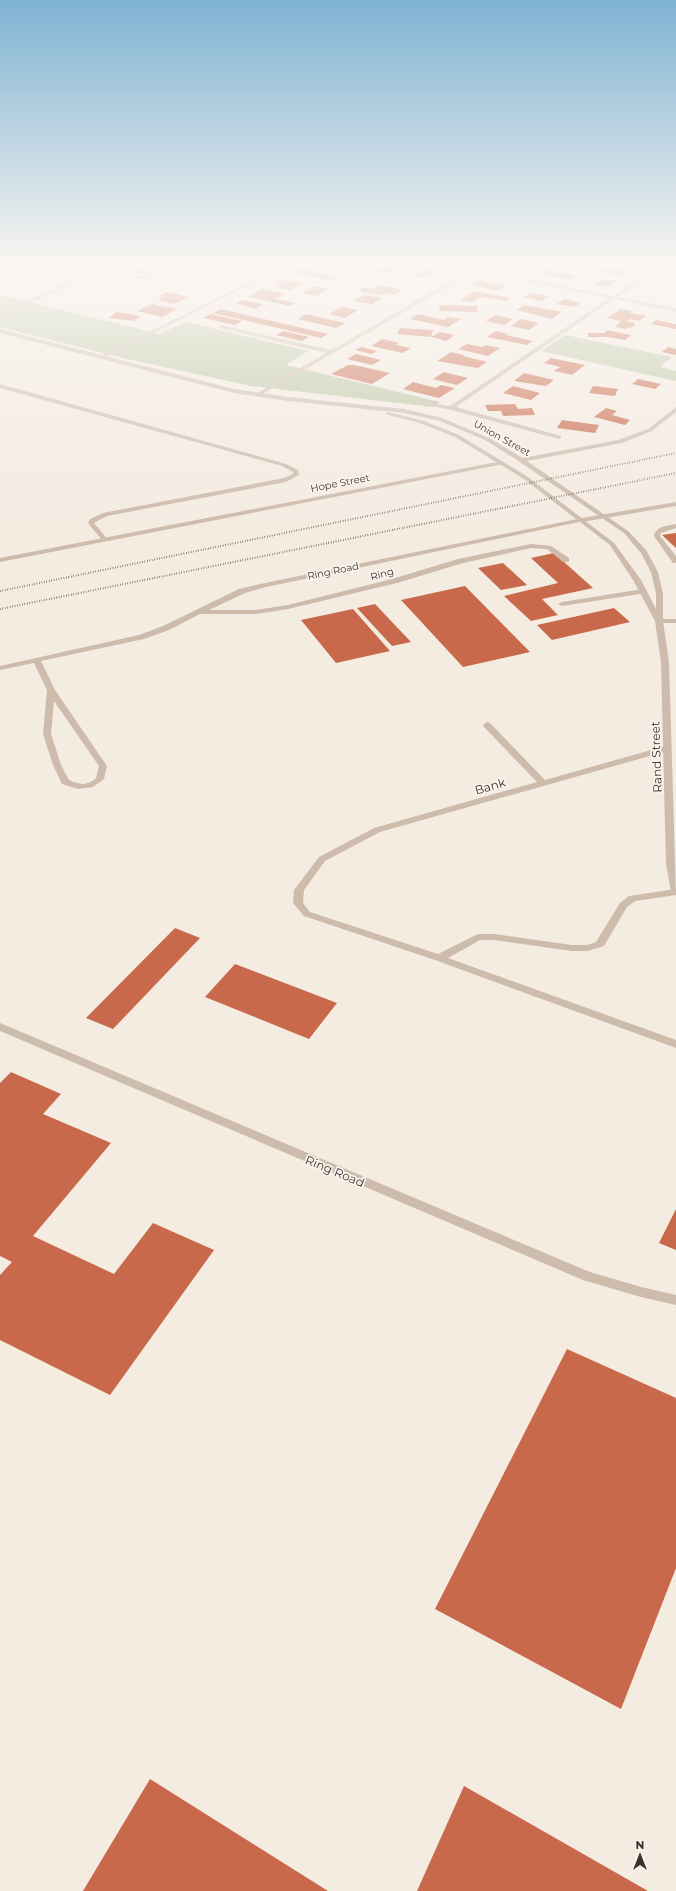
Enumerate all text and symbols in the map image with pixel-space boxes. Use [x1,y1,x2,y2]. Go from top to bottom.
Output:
street label: Union Street [471,417,533,459]
street label: Hope Street [309,471,371,495]
street label: Ring Road [306,559,360,583]
street label: Ring [369,565,395,583]
street label: Rand Street [647,721,665,793]
street label: Bank [473,774,508,798]
street label: Ring Road [303,1152,367,1190]
north arrow [620,1835,660,1875]
text: N [636,1838,644,1852]

